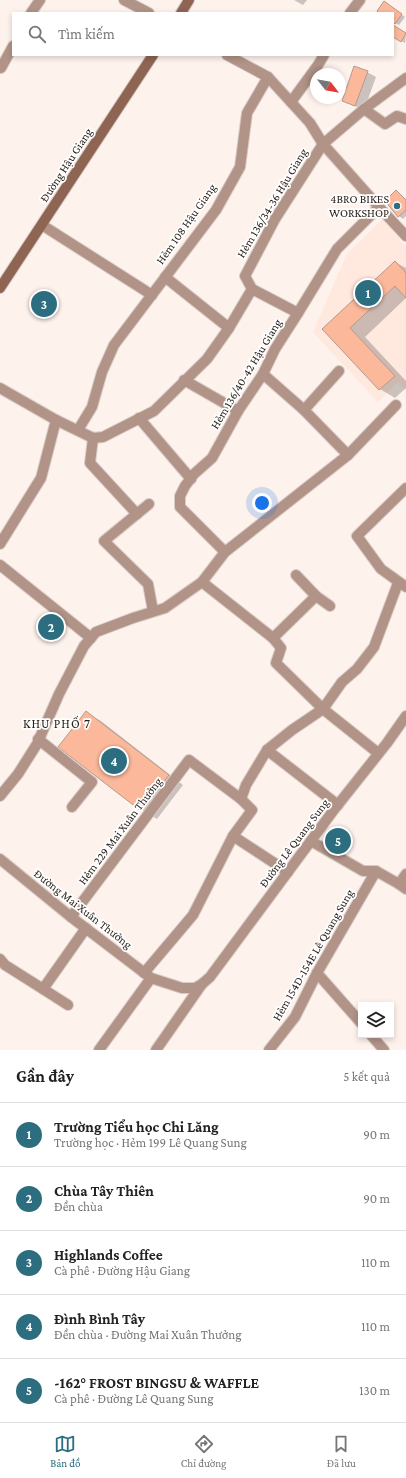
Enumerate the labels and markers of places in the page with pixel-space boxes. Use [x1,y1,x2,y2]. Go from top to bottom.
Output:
place label: 4BRO BIKES WORKSHOP [329,192,389,220]
marker: 4BRO BIKES WORKSHOP [392,201,402,211]
pin: 1 [355,278,381,308]
pin: 3 [31,289,57,319]
pin: 2 [38,612,64,642]
pin: 4 [101,746,127,776]
pin: 5 [325,826,351,856]

